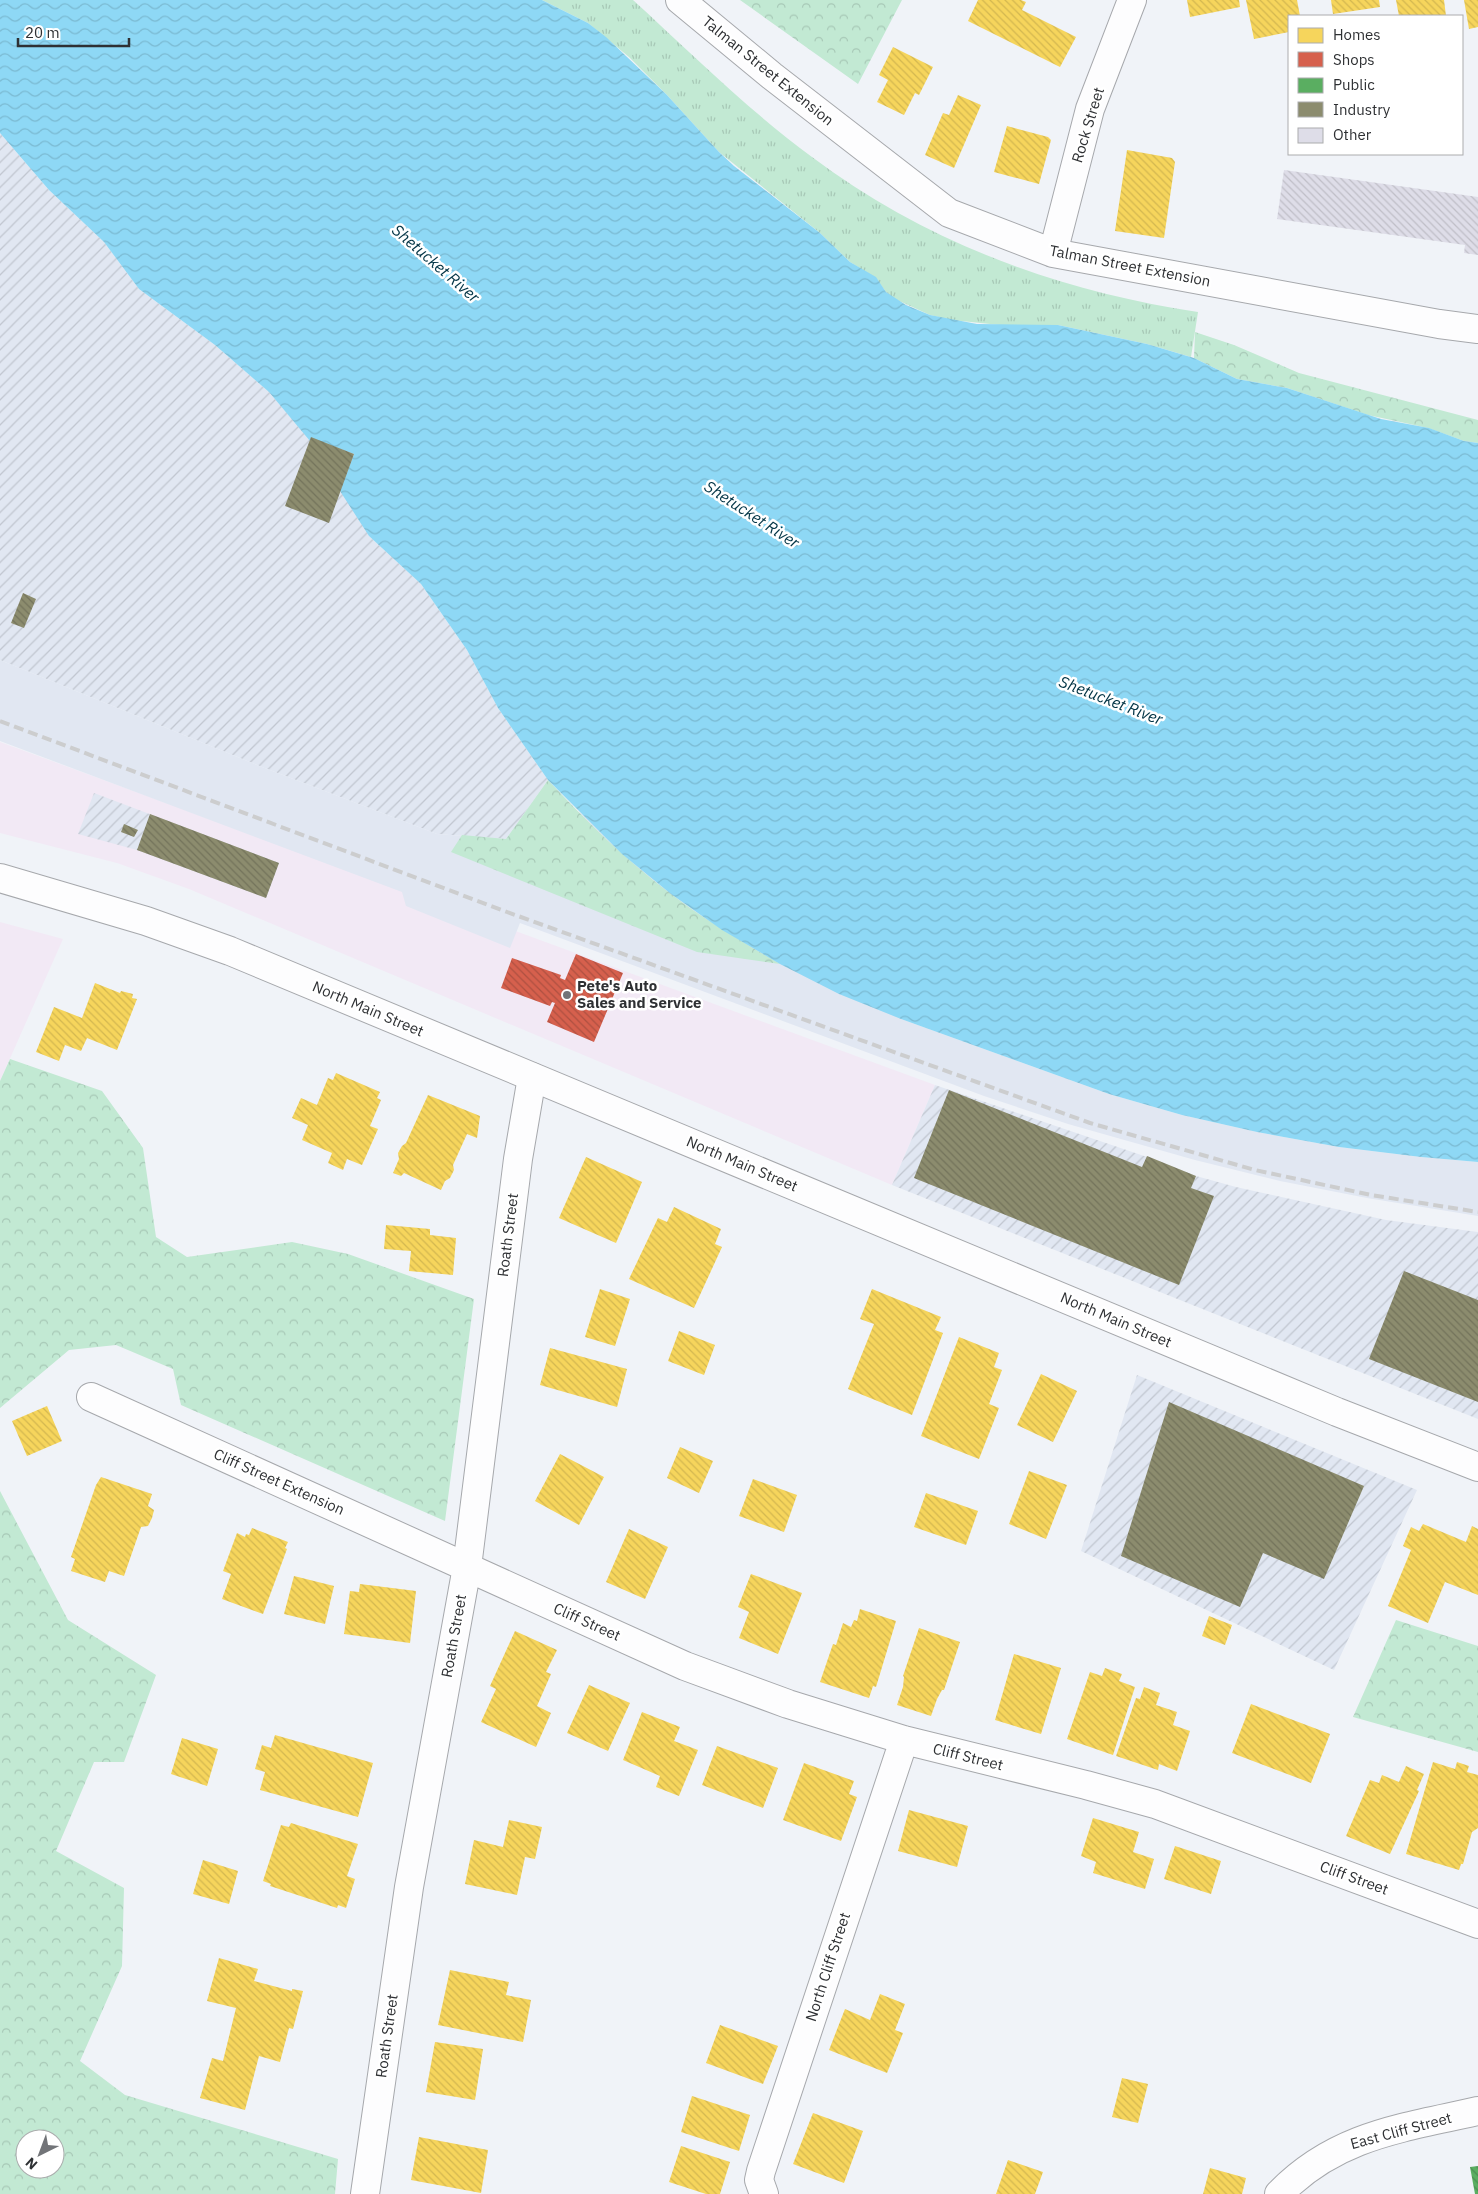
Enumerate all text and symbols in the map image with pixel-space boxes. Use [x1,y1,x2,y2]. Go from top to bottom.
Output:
street label: Talman Street Extension [699,12,838,130]
scale bar [18,15,129,47]
legend [1288,15,1463,155]
text: 20 m [25,23,60,42]
text: Homes [1333,25,1381,44]
text: Shops [1333,50,1375,69]
text: Public [1333,75,1375,94]
street label: Rock Street [1067,85,1108,165]
text: Industry [1333,100,1391,119]
text: Other [1333,125,1372,144]
water label: Shetucket River [388,220,485,307]
street label: Talman Street Extension [1048,241,1212,290]
water label: Shetucket River [701,476,804,553]
water label: Shetucket River [1056,671,1167,729]
place label: Pete's Auto Sales and Service [577,976,702,1012]
street label: North Main Street [310,977,427,1041]
marker: Pete's Auto Sales and Service [561,989,573,1001]
street label: North Main Street [684,1132,801,1196]
street label: Roath Street [493,1192,522,1278]
street label: North Main Street [1058,1288,1175,1352]
street label: Cliff Street Extension [211,1444,348,1519]
street label: Roath Street [437,1593,470,1679]
street label: Cliff Street [551,1598,624,1645]
street label: Cliff Street [931,1739,1005,1774]
street label: Cliff Street [1317,1856,1391,1899]
street label: North Cliff Street [801,1910,854,2024]
street label: Roath Street [371,1993,402,2079]
street label: East Cliff Street [1348,2108,1454,2153]
north arrow [15,2129,65,2179]
text: N [22,2154,41,2174]

